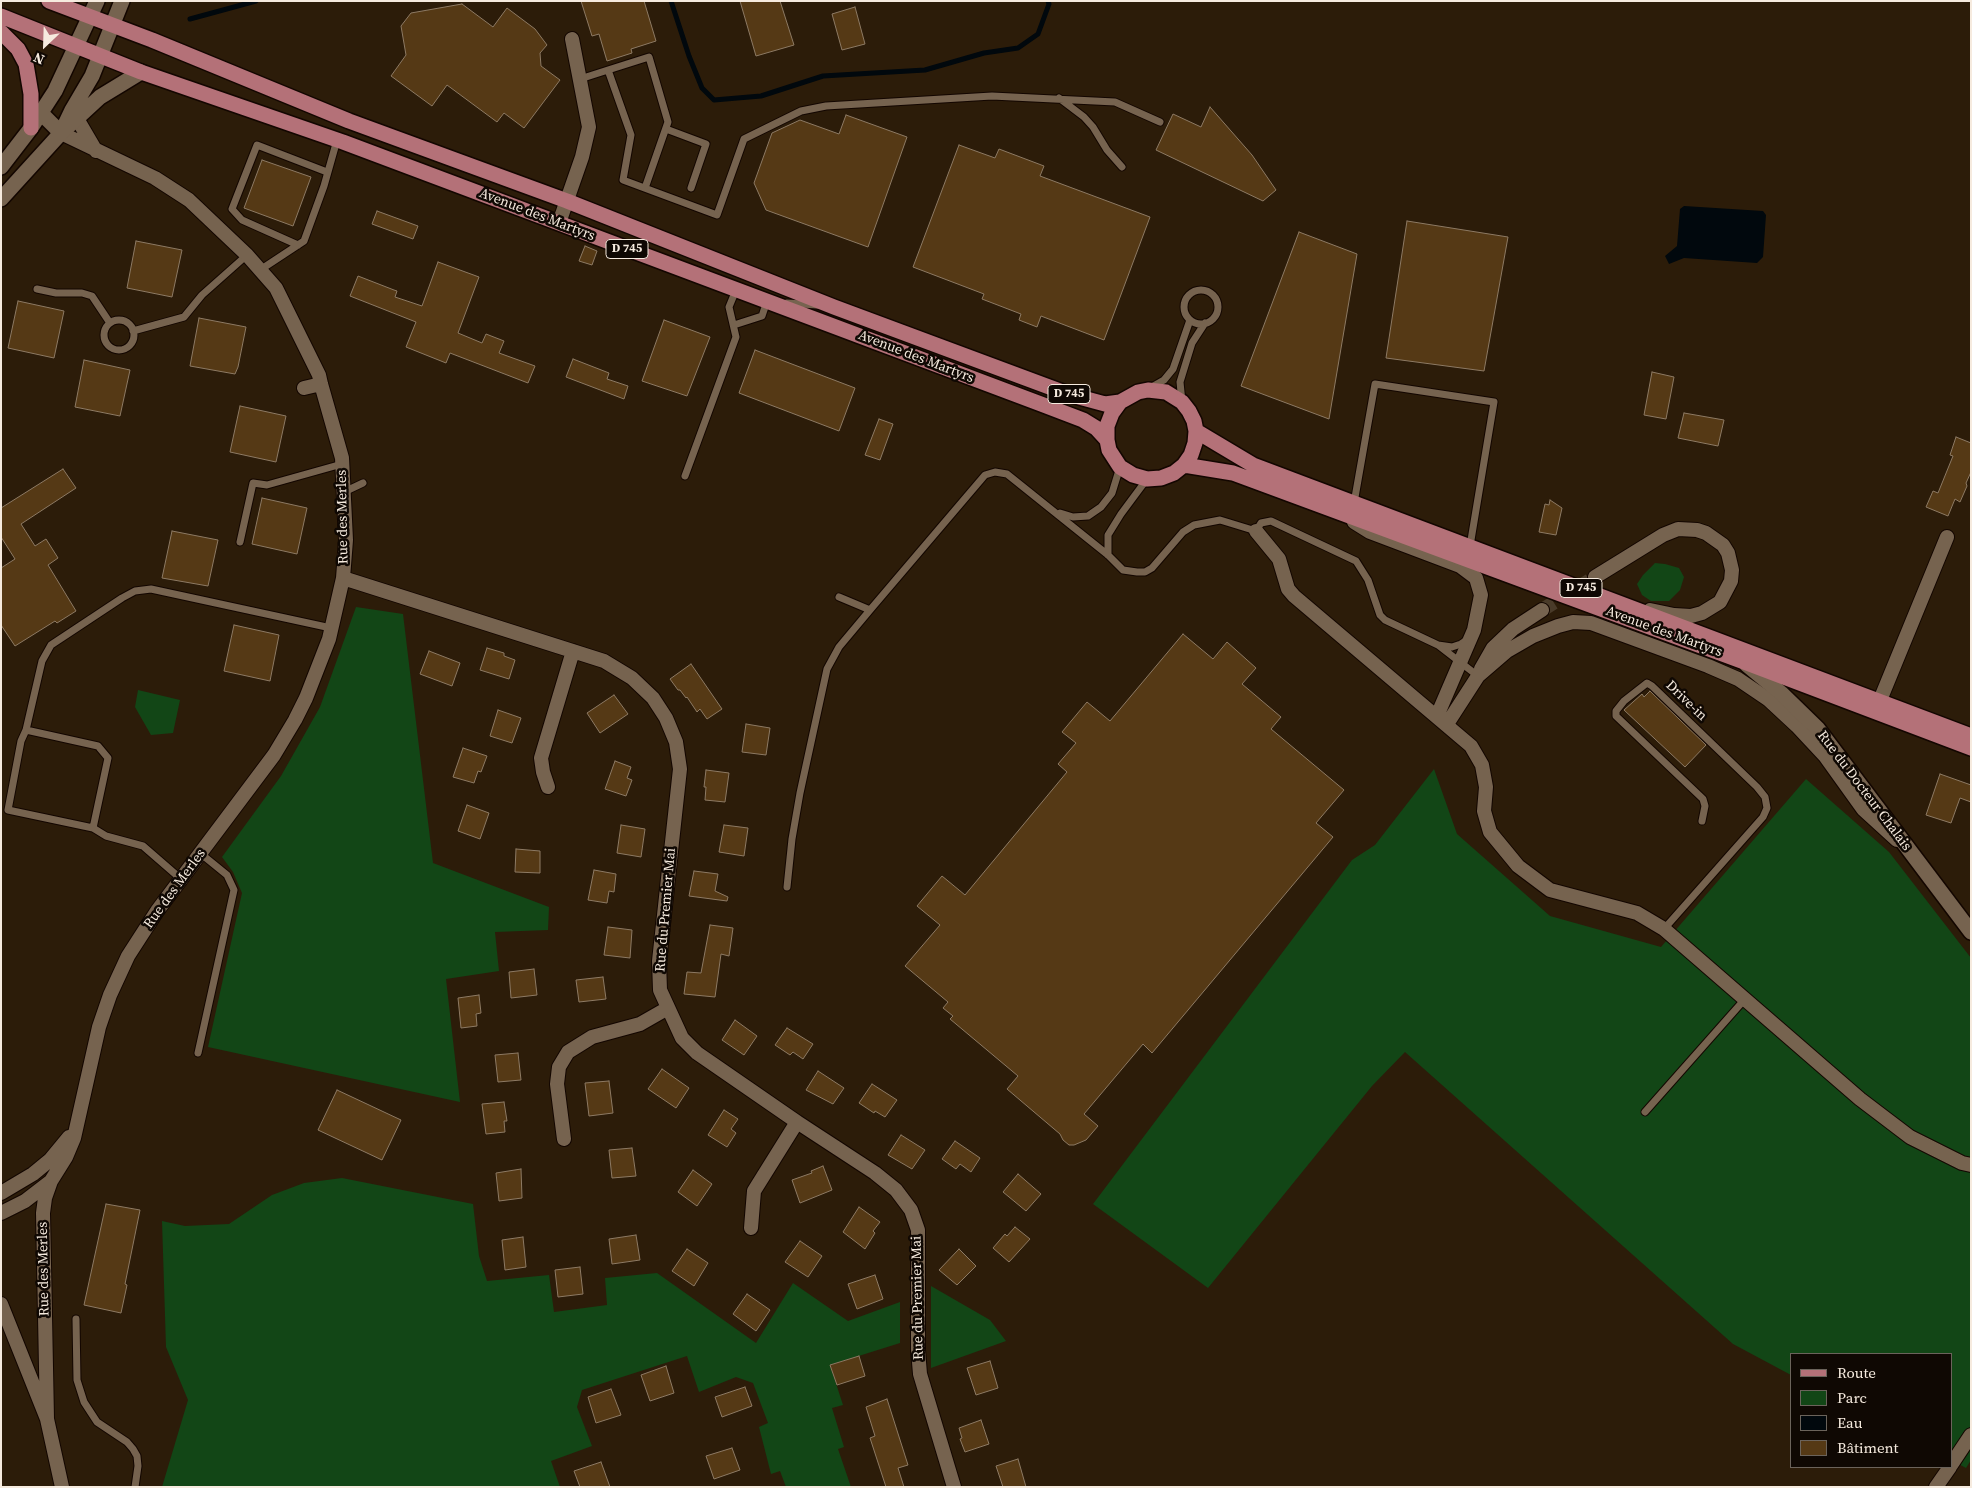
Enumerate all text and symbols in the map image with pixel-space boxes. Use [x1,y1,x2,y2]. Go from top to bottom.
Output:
north arrow [20,20,70,70]
text: N [30,47,48,70]
street label: Avenue des Martyrs [477,185,597,245]
road number: D 745 [606,240,648,258]
street label: Avenue des Martyrs [856,327,976,387]
road number: D 745 [1048,384,1090,404]
street label: Rue des Merles [334,470,352,564]
road number: D 745 [1560,578,1602,598]
street label: Avenue des Martyrs [1603,603,1725,661]
street label: Drive-in [1662,677,1710,725]
street label: Rue du Docteur Chalais [1813,728,1915,854]
street label: Rue des Merles [140,846,210,932]
street label: Rue du Premier Mai [652,847,680,973]
street label: Rue des Merles [35,1222,53,1316]
street label: Rue du Premier Mai [909,1236,927,1360]
legend [1790,1353,1952,1468]
text: Route [1837,1362,1876,1383]
text: Parc [1837,1387,1867,1408]
text: Eau [1837,1412,1862,1433]
text: Bâtiment [1837,1437,1898,1458]

